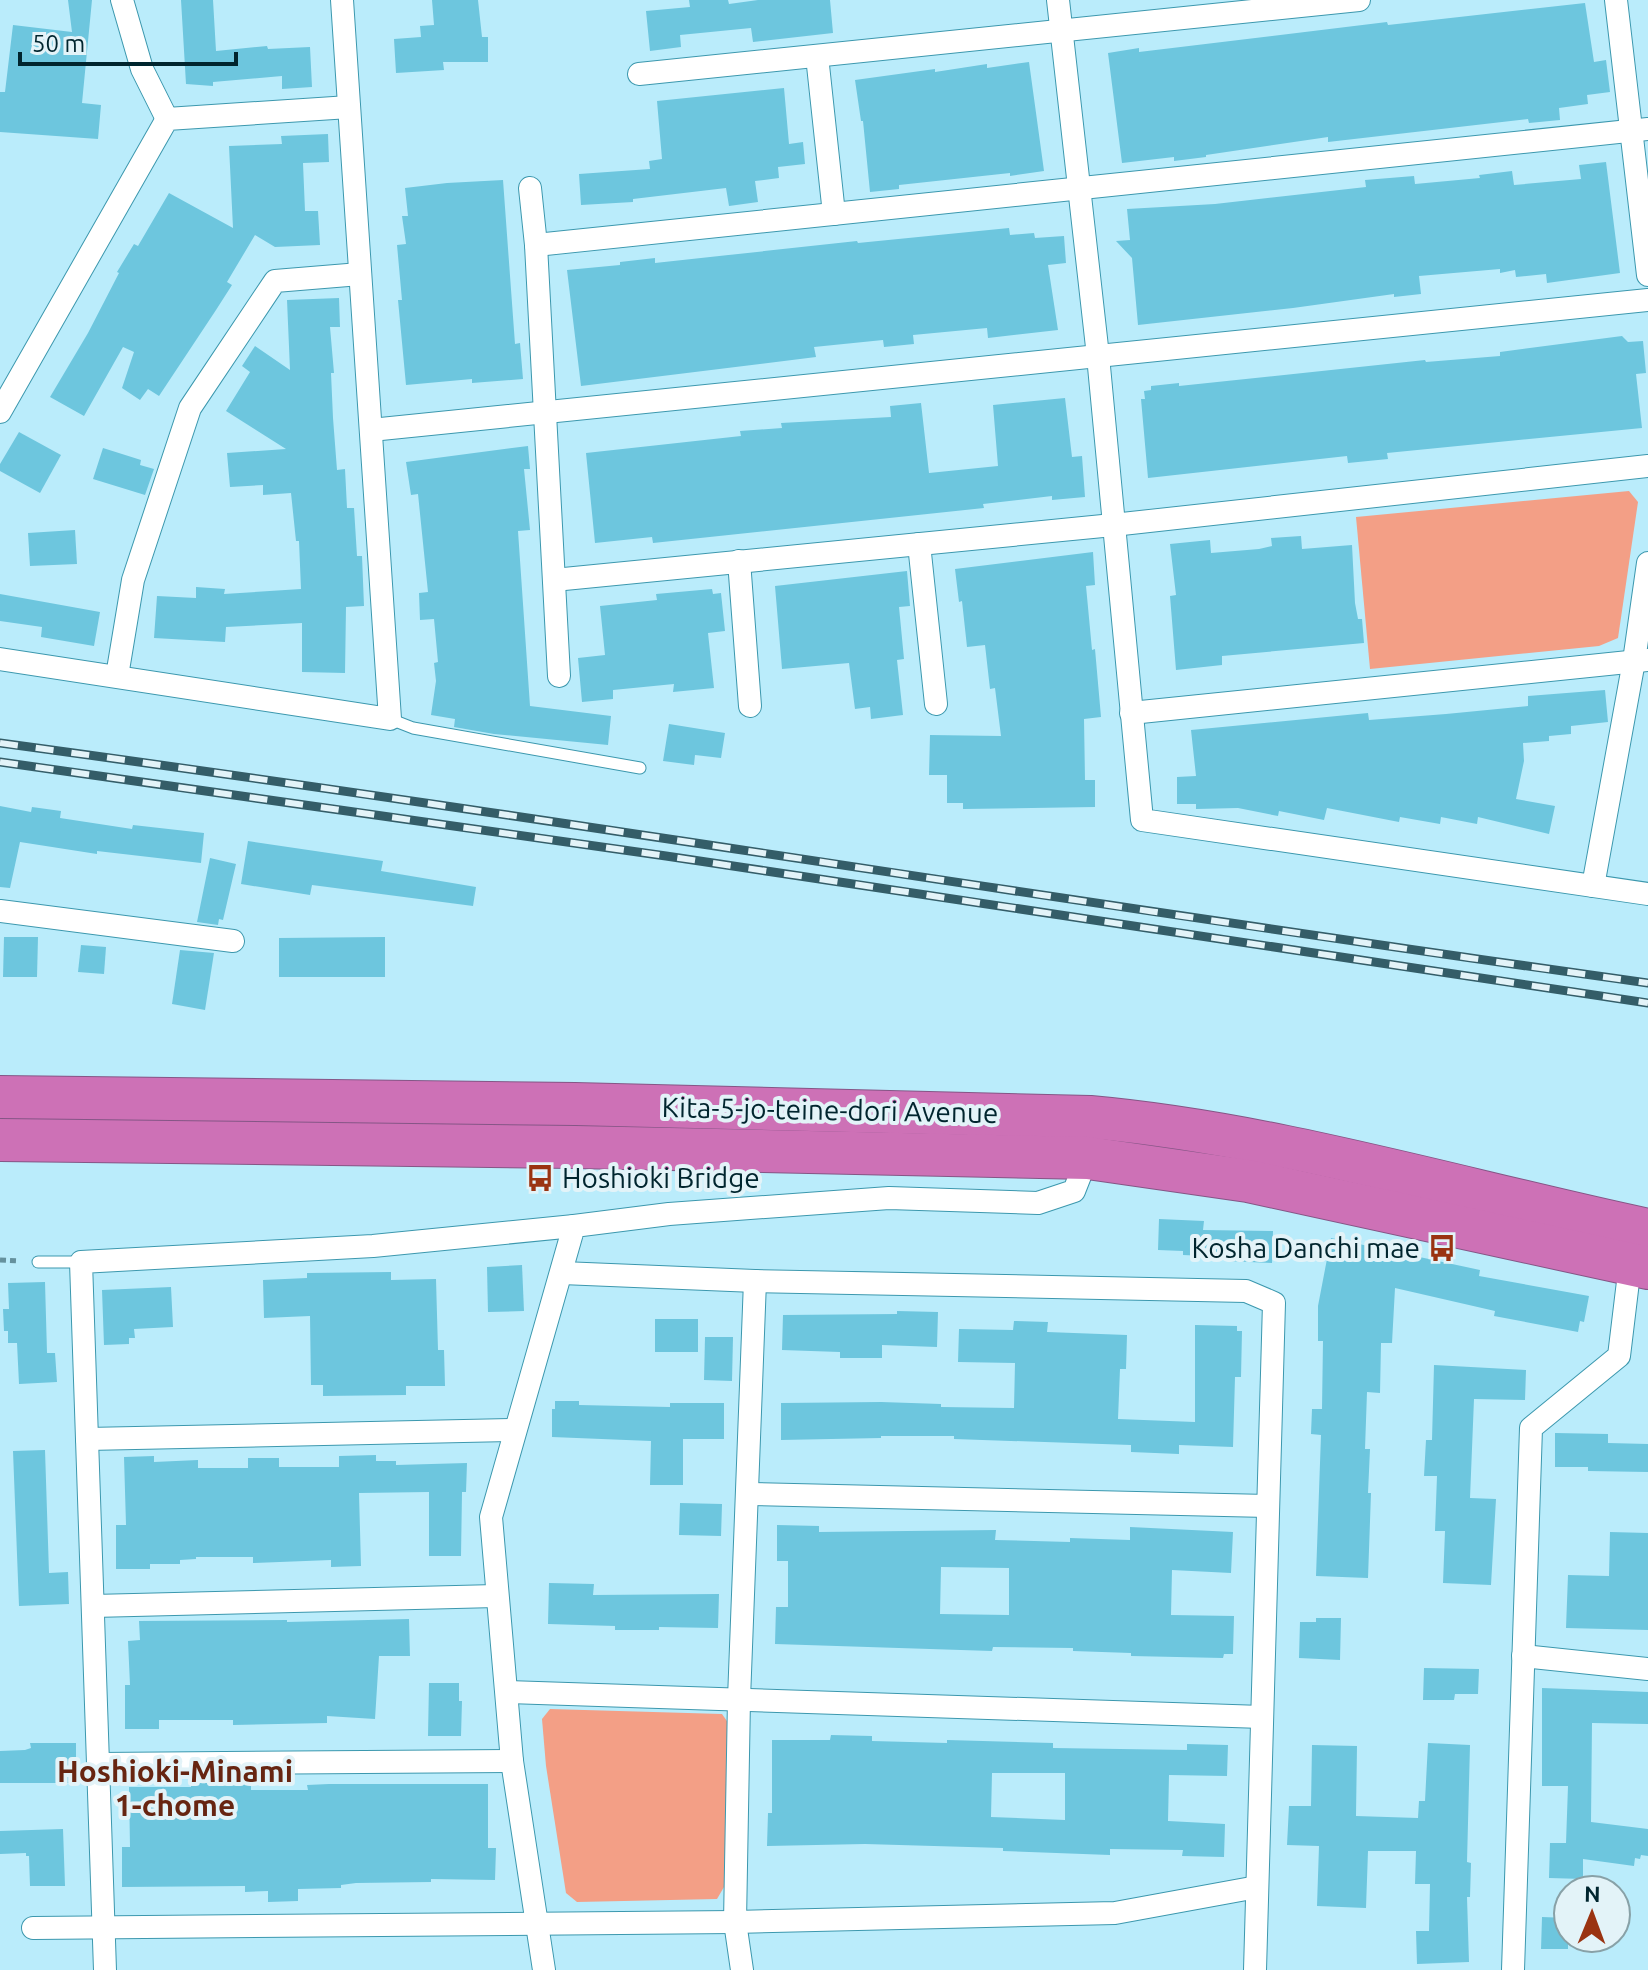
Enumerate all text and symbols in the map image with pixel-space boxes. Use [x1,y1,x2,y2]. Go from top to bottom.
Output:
scale bar [20,16,236,66]
text: 50 m [32,30,85,57]
street label: Kita-5-jo-teine-dori Avenue [661,1091,999,1128]
place label: Hoshioki Bridge [562,1162,760,1193]
bus stop icon: Hoshioki Bridge [525,1163,555,1193]
place label: Kosha Danchi mae [1192,1232,1420,1263]
bus stop icon: Kosha Danchi mae [1427,1233,1457,1263]
district label: Hoshioki-Minami 1-chome [57,1754,293,1822]
north arrow [1552,1874,1632,1954]
text: N [1584,1881,1601,1906]

